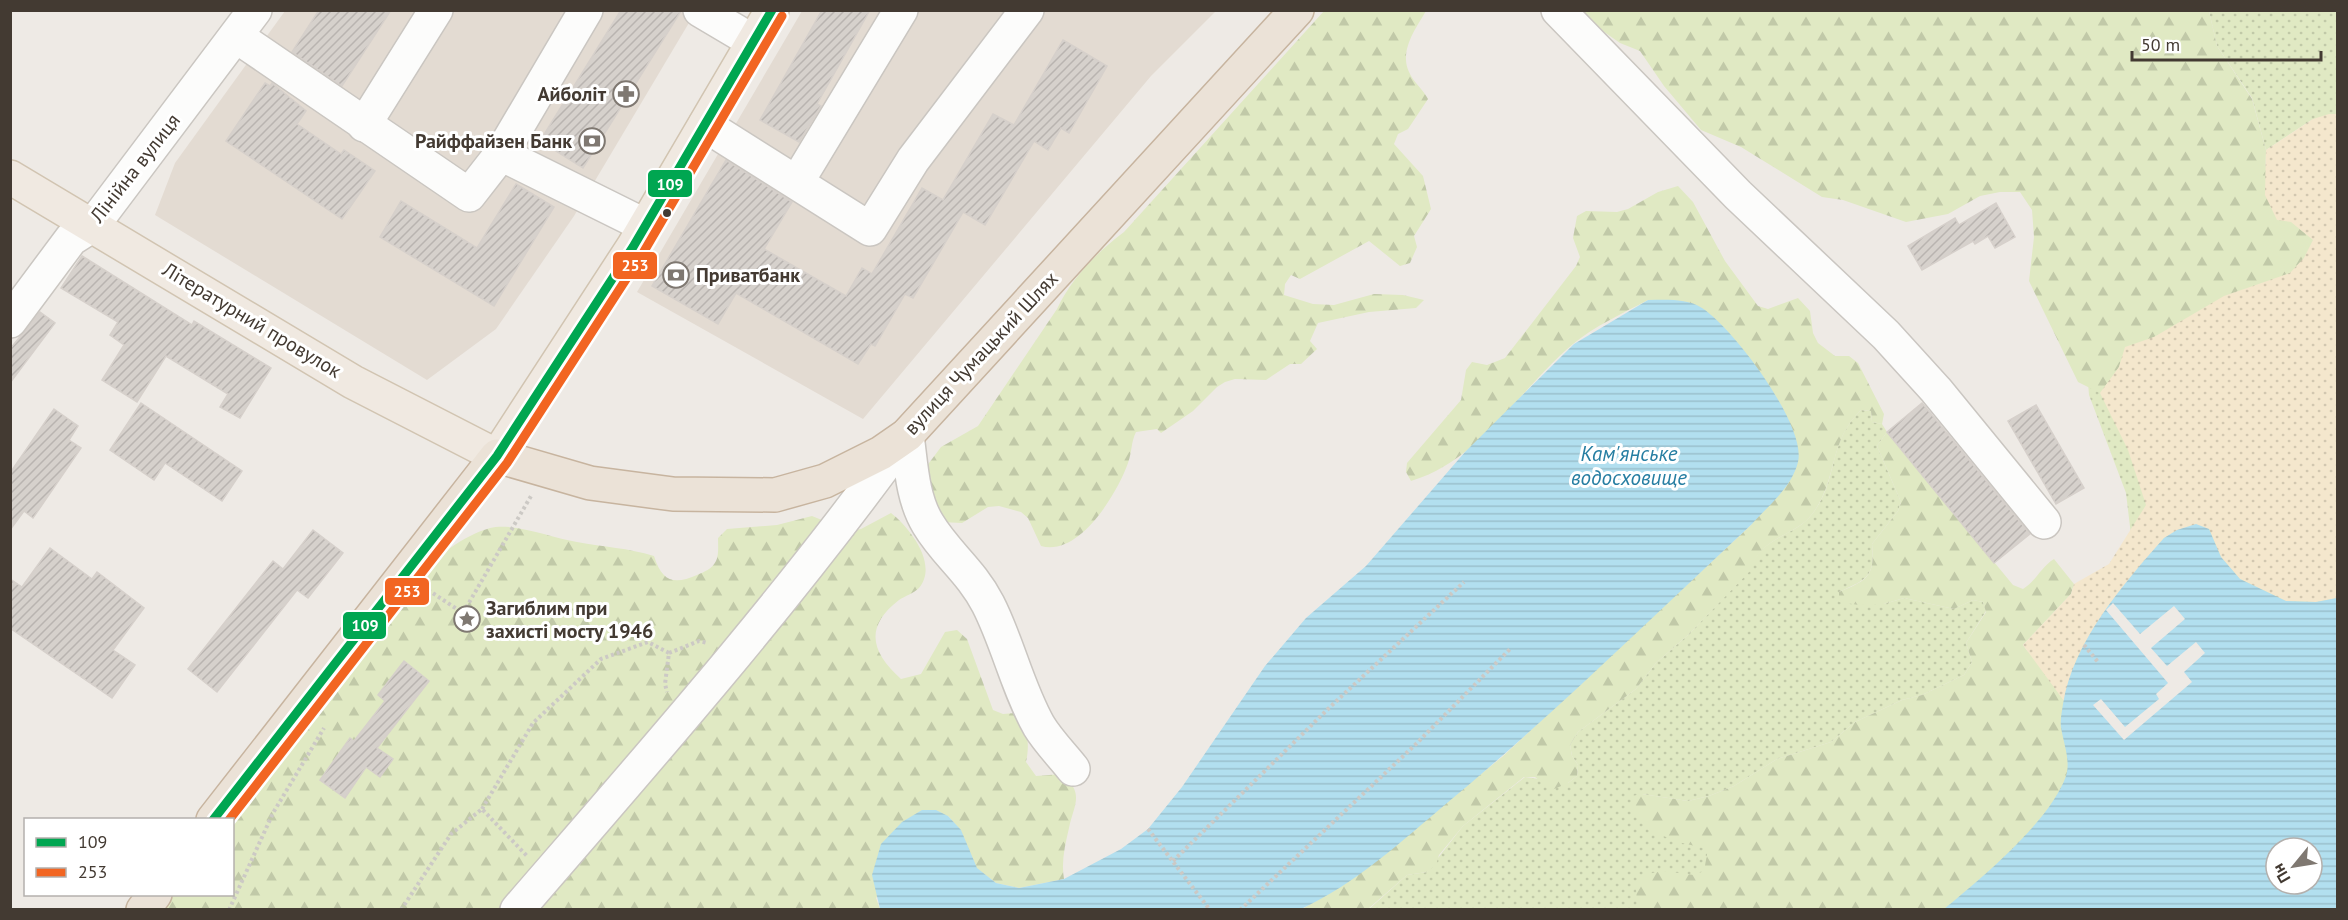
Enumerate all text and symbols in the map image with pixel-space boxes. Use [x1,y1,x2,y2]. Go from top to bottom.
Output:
scale bar [2132,24,2321,62]
text: 50 m [2141,33,2180,56]
pharmacy icon: Айболіт [611,79,641,109]
place label: Айболіт [537,81,607,107]
street label: Лінійна вулиця [84,108,186,229]
bank icon: Райффайзен Банк [577,126,607,156]
place label: Райффайзен Банк [415,128,572,154]
line badge: 109 [647,169,693,198]
text: 109 [656,174,684,194]
unlabelled marker [661,207,673,219]
line badge: 253 [612,251,658,280]
text: 253 [621,255,649,275]
street label: Літературний провулок [157,256,347,384]
bank icon: Приватбанк [661,260,691,290]
place label: Приватбанк [696,262,800,288]
street label: вулиця Чумацький Шлях [898,266,1064,440]
water label: Кам'янське водосховище [1571,440,1687,491]
line badge: 253 [384,577,430,606]
text: 253 [393,581,421,601]
place label: Загиблим при захисті мосту 1946 [486,595,653,644]
place icon: Загиблим при захисті мосту 1946 [452,604,482,634]
line badge: 109 [342,611,387,640]
text: 109 [351,615,379,635]
legend [24,818,234,896]
text: 109 [78,830,107,853]
north arrow [2264,836,2324,896]
text: 253 [78,860,107,883]
text: Пн [2268,860,2294,887]

